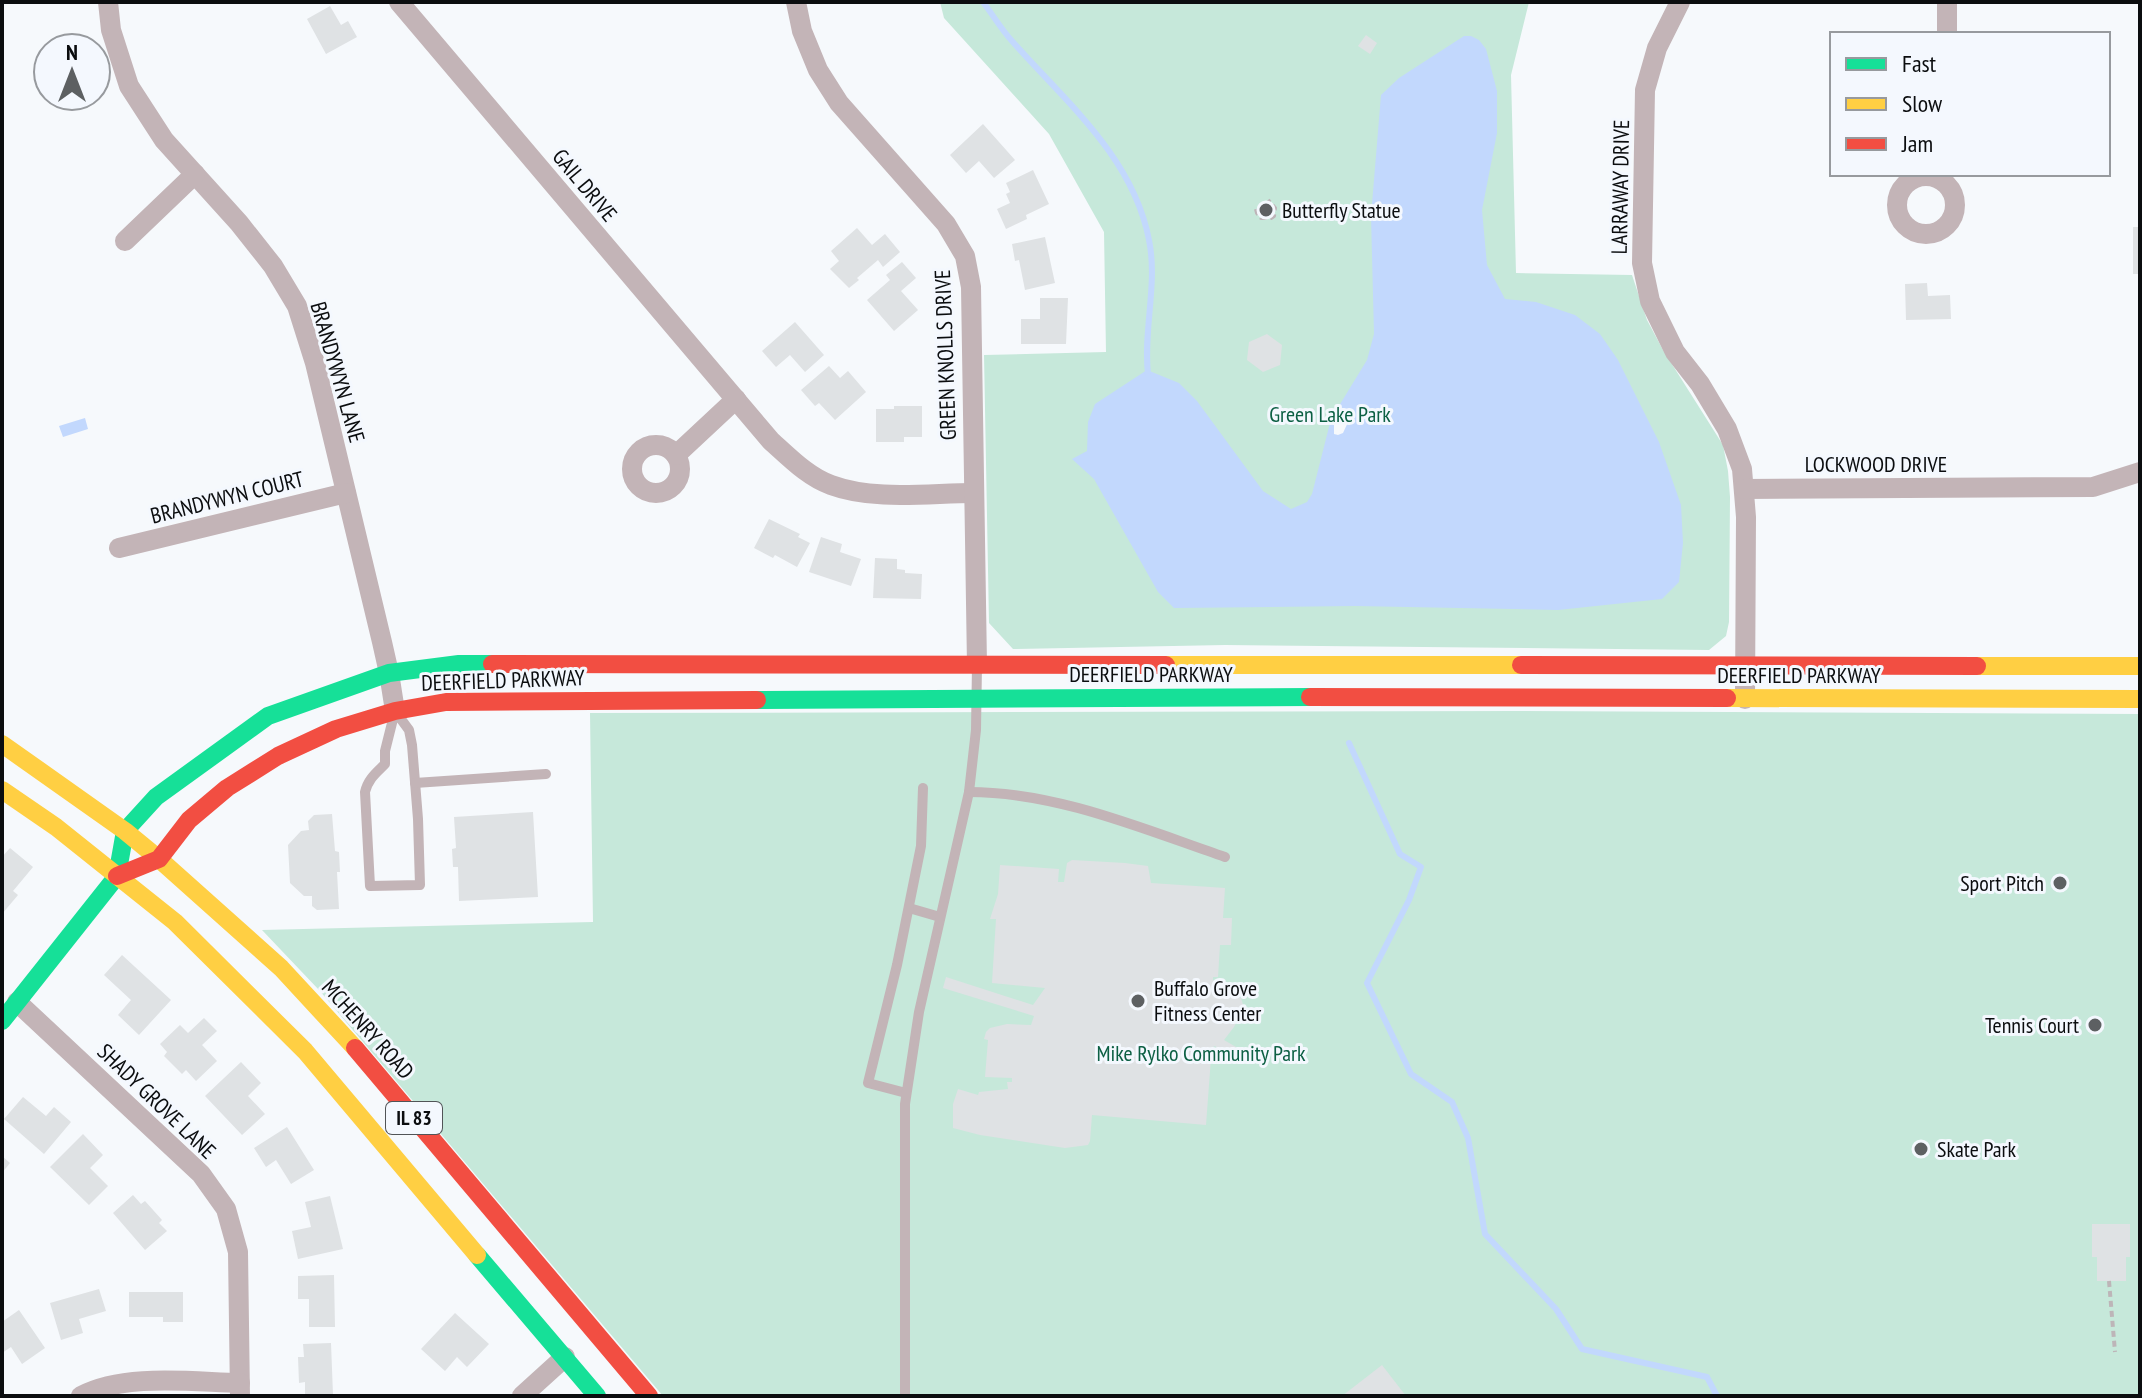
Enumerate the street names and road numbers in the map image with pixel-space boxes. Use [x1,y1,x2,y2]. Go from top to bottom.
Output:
street label: LARRAWAY DRIVE [1605,119,1635,255]
street label: GAIL DRIVE [547,143,623,227]
street label: GREEN KNOLLS DRIVE [928,269,962,441]
street label: BRANDYWYN LANE [305,298,371,446]
street label: LOCKWOOD DRIVE [1805,450,1947,478]
street label: BRANDYWYN COURT [148,464,307,530]
street label: DEERFIELD PARKWAY [1069,660,1233,688]
street label: DEERFIELD PARKWAY [1717,661,1881,689]
street label: DEERFIELD PARKWAY [421,663,585,697]
street label: MCHENRY ROAD [316,973,420,1085]
street label: SHADY GROVE LANE [92,1037,222,1165]
road number: IL 83 [386,1102,442,1134]

